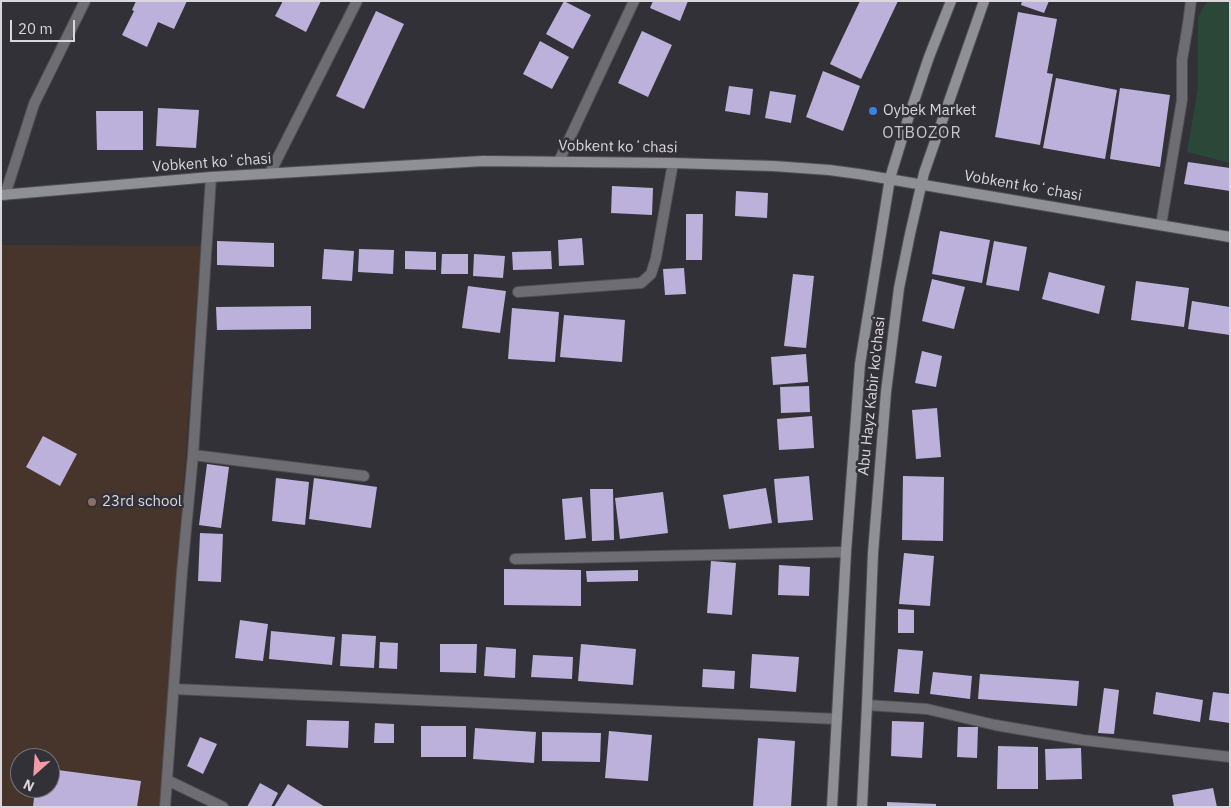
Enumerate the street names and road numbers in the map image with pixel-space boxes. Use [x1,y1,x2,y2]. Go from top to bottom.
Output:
street label: Vobkent koʻchasi [558,137,678,157]
street label: Vobkent koʻchasi [152,150,272,176]
street label: Vobkent koʻchasi [963,167,1083,205]
street label: Abu Hayz Kabir ko'chasi [855,316,889,476]

